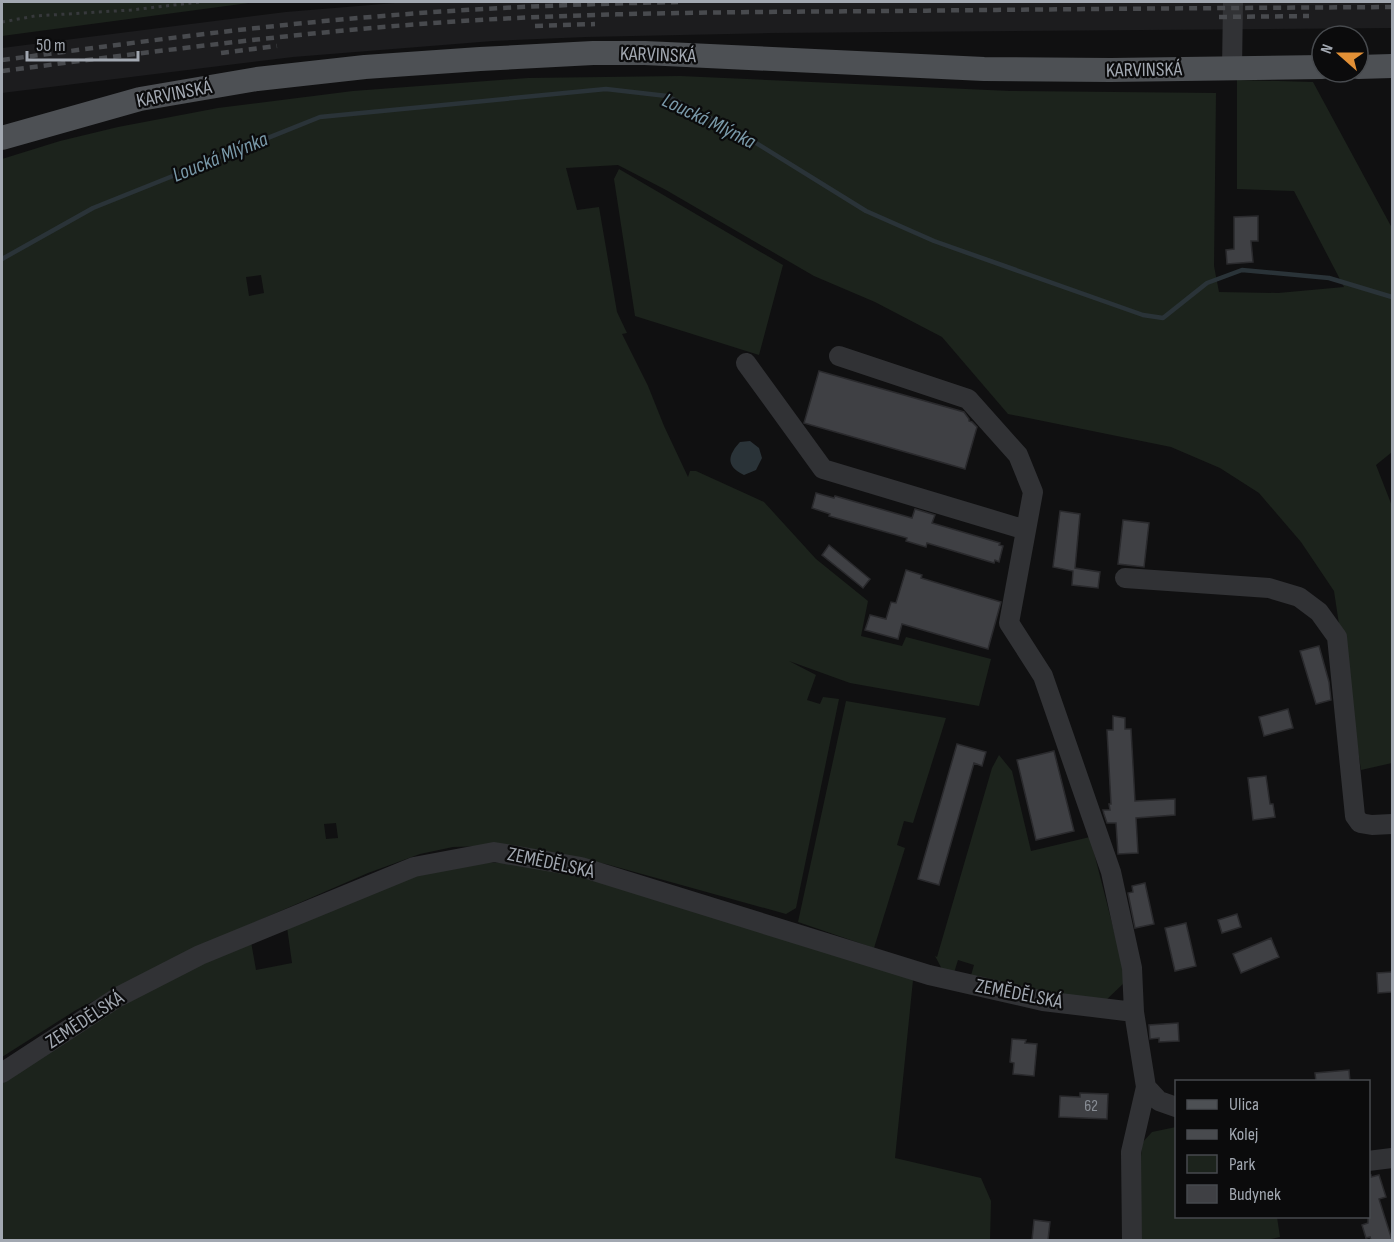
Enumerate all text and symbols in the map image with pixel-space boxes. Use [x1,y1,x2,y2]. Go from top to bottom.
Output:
scale bar [27,24,138,62]
north arrow [1310,24,1370,84]
text: 50 m [36,35,66,56]
street label: KARVINSKÁ [619,42,697,68]
text: N [1317,42,1338,57]
street label: KARVINSKÁ [1106,57,1183,83]
street label: KARVINSKÁ [134,75,214,113]
water label: Loucká Mlýnka [658,88,760,155]
water label: Loucká Mlýnka [169,126,272,187]
street label: ZEMĚDĚLSKÁ [505,842,597,884]
street label: ZEMĚDĚLSKÁ [973,974,1065,1014]
street label: ZEMĚDĚLSKÁ [41,986,129,1054]
legend [1175,1080,1370,1218]
text: Ulica [1229,1094,1259,1115]
house number: 62 [1084,1097,1098,1116]
text: Kolej [1229,1124,1258,1145]
text: Park [1229,1154,1255,1175]
text: Budynek [1229,1184,1281,1205]

